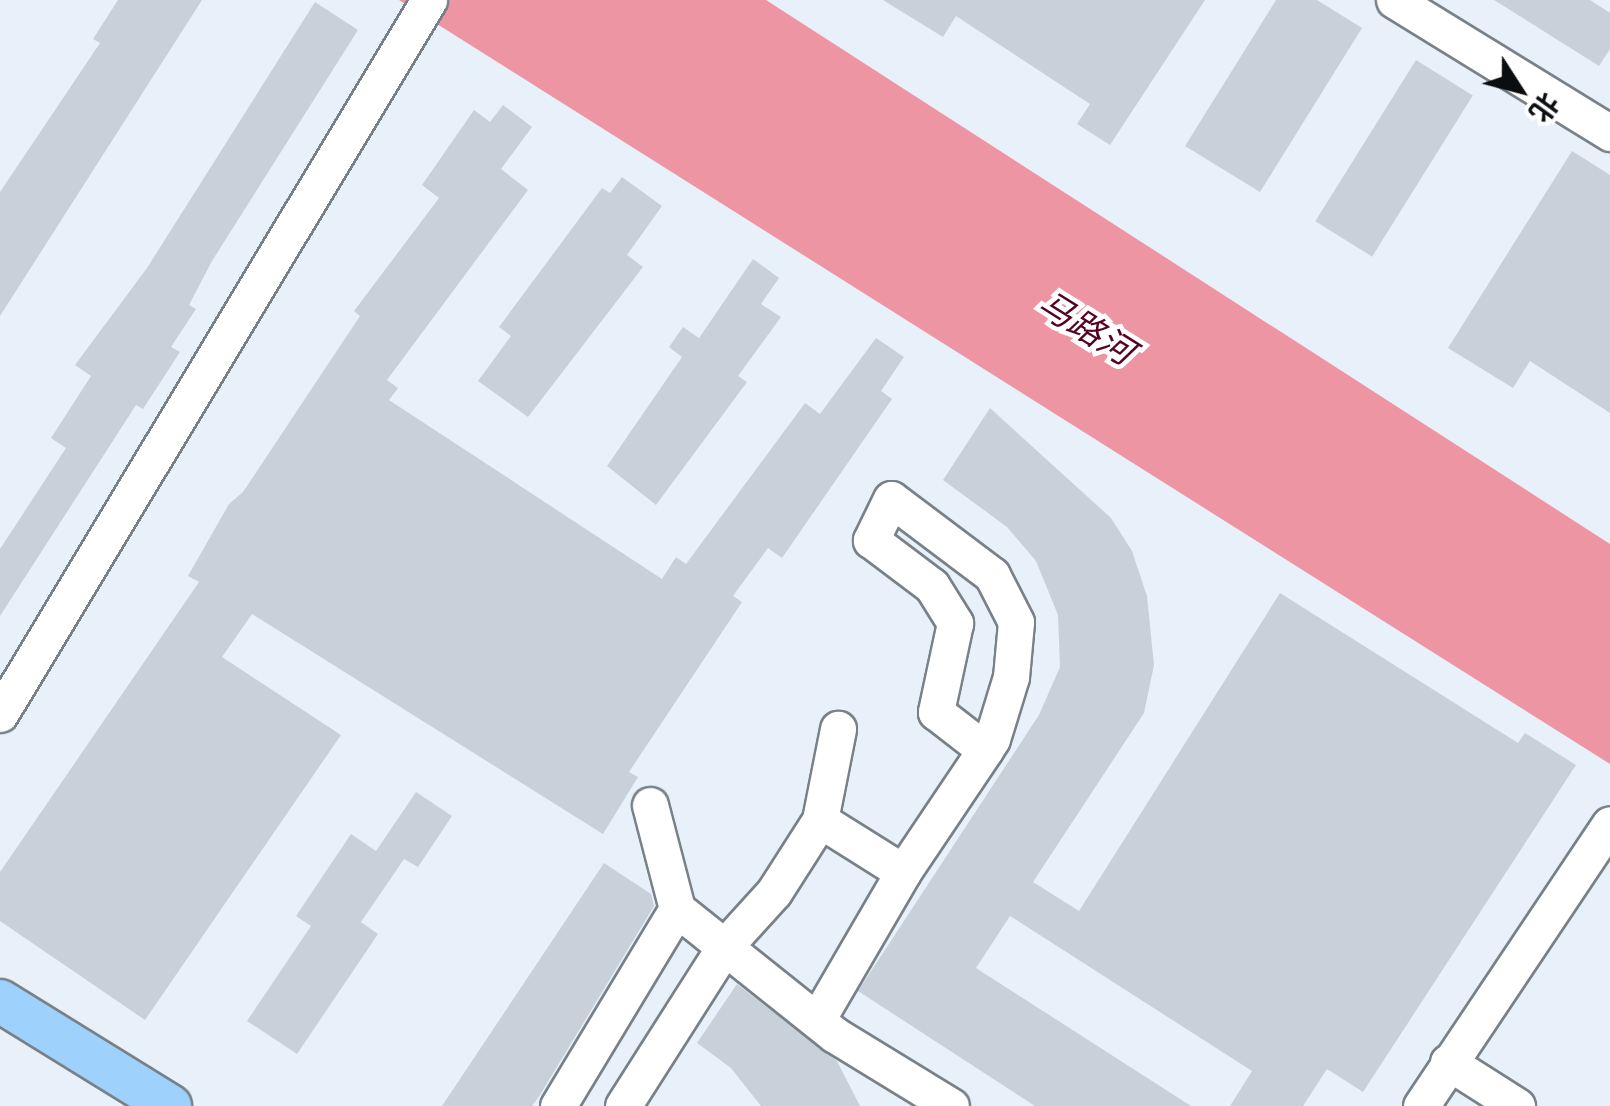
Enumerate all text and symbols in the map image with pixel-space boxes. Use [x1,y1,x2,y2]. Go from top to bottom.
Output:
north arrow [1470,40,1570,140]
text: 北 [1521,86,1567,130]
water label: 马路河 [1030,282,1142,374]

